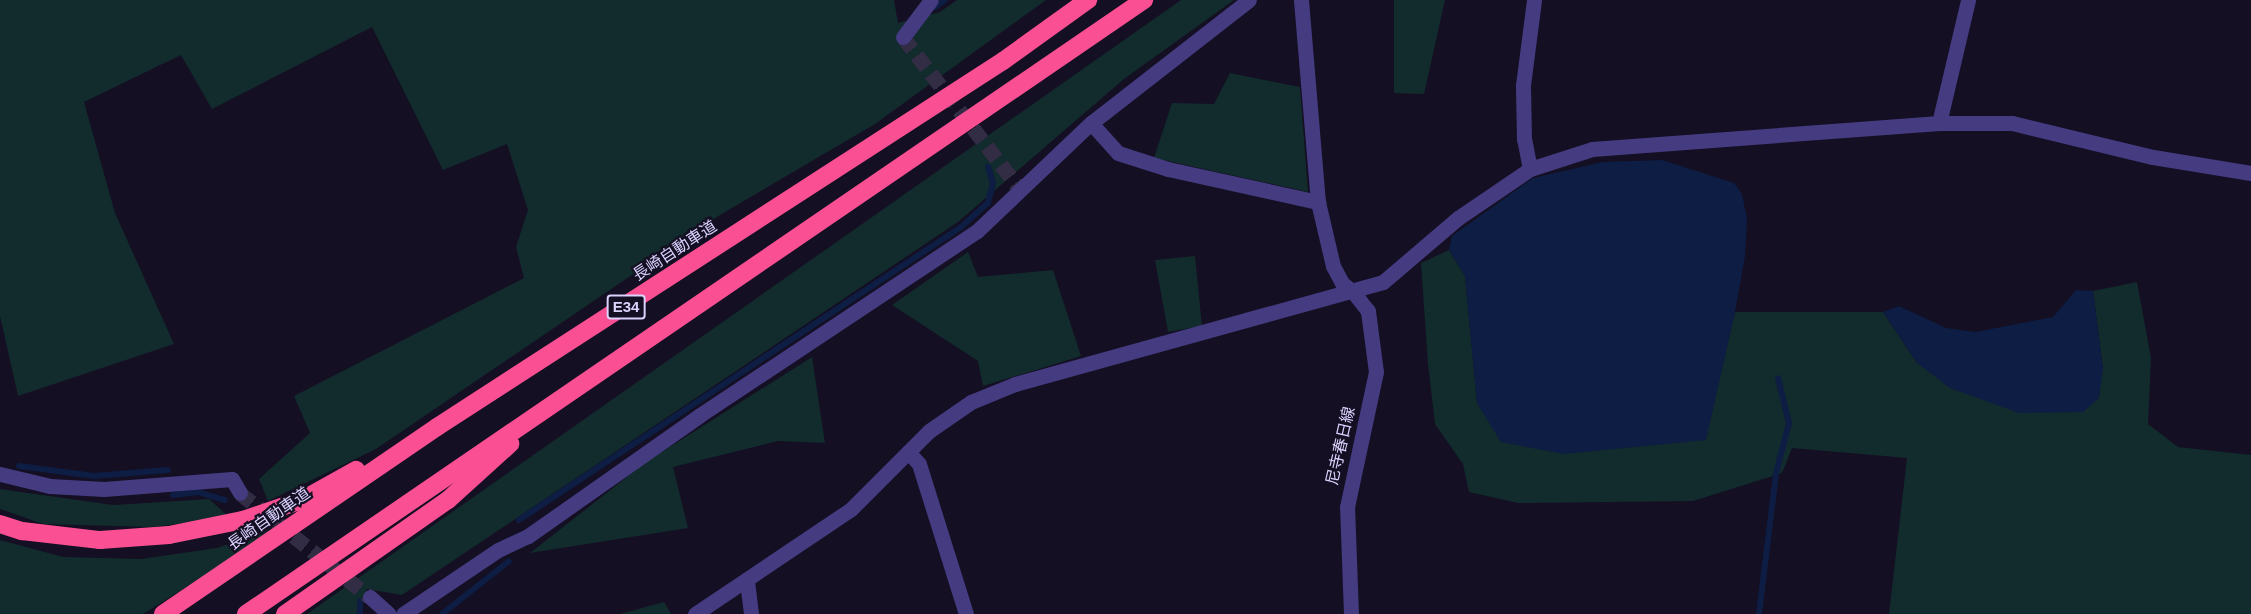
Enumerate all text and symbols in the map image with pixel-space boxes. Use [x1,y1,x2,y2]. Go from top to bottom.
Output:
street label: 長崎自動車道 [630,217,720,285]
road number: E34 [606,295,646,319]
street label: 尼寺春日線 [1323,405,1359,487]
street label: 長崎自動車道 [224,484,314,554]

